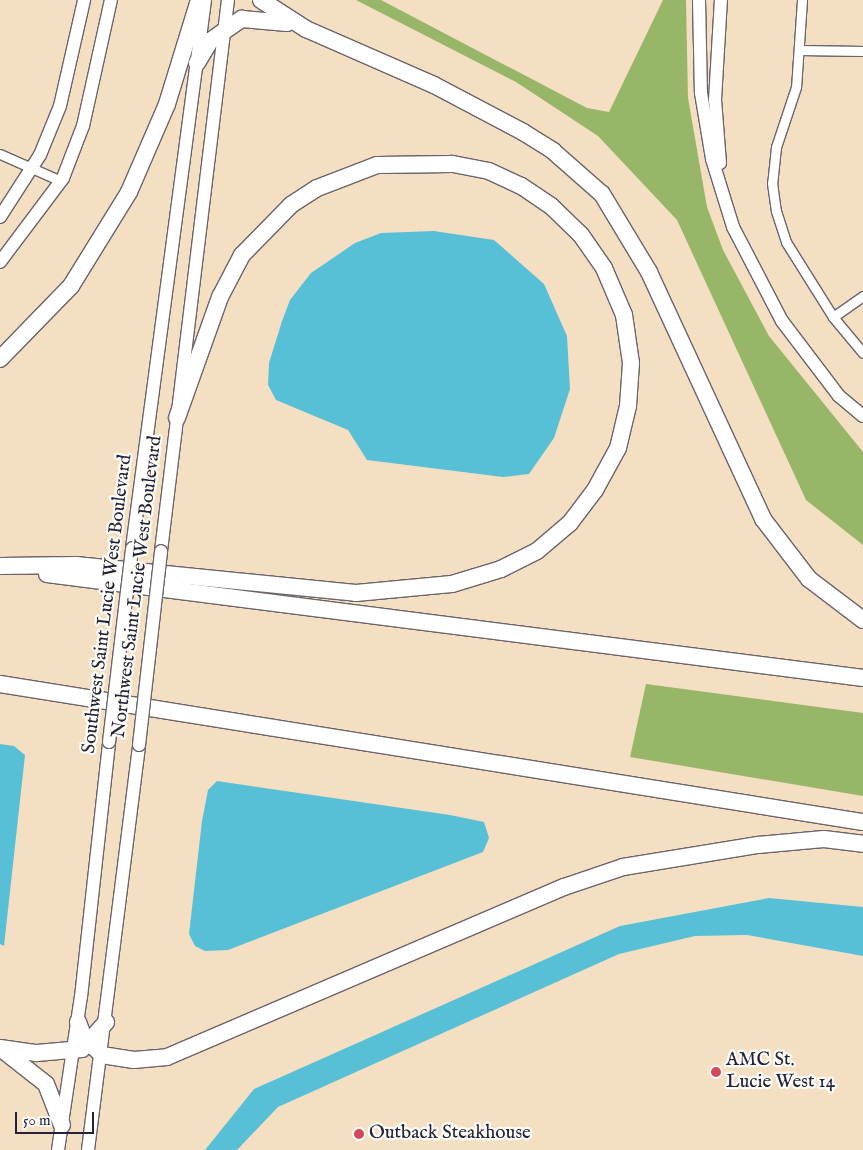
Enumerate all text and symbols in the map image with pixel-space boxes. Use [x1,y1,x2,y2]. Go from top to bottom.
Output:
street label: Northwest Saint Lucie West Boulevard [108,435,168,739]
street label: Southwest Saint Lucie West Boulevard [78,453,138,755]
place label: AMC St. Lucie West 14 [726,1050,835,1094]
marker: AMC St. Lucie West 14 [710,1066,722,1078]
scale bar [18,1102,96,1134]
text: 50 m [23,1111,51,1130]
place label: Outback Steakhouse [369,1123,531,1145]
marker: Outback Steakhouse [353,1128,365,1140]

